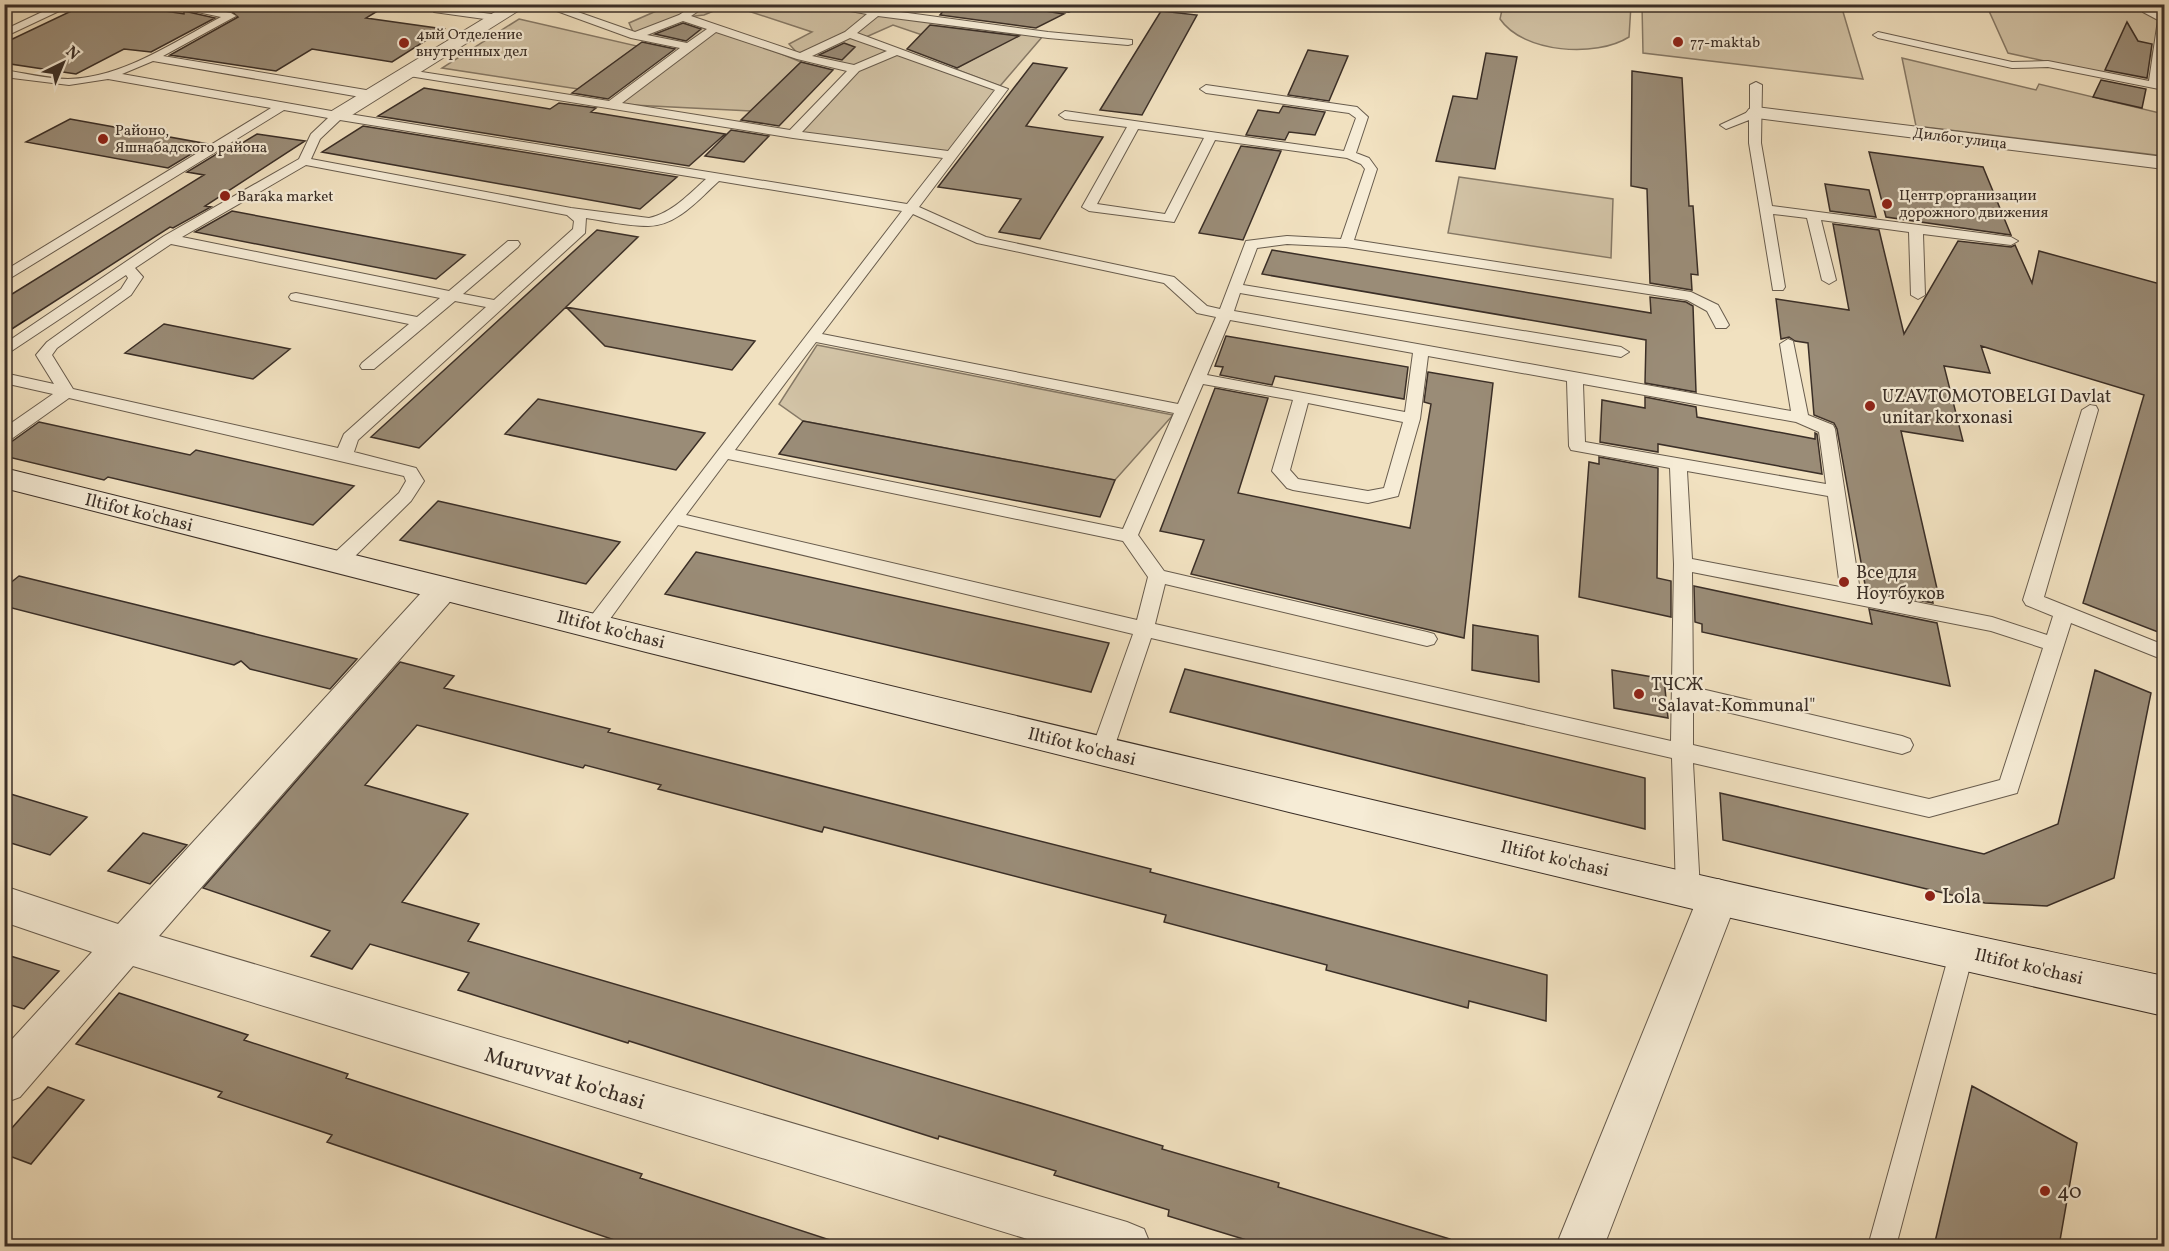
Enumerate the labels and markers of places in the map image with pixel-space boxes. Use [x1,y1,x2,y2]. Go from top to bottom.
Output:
place label: 4ый Отделение внутренных дел [416,25,527,63]
place label: 77-maktab [1690,33,1760,54]
marker: 77-maktab [1671,35,1685,49]
marker: 4ый Отделение внутренных дел [397,36,411,50]
place label: Районо, Яшнабадского района [115,121,267,159]
marker: Районо, Яшнабадского района [96,132,110,146]
place label: Центр организации дорожного движения [1899,186,2048,224]
place label: Baraka market [237,187,334,208]
marker: Baraka market [218,189,232,203]
marker: Центр организации дорожного движения [1880,197,1894,211]
place label: UZAVTOMOTOBELGI Davlat unitar korxonasi [1882,385,2111,431]
marker: UZAVTOMOTOBELGI Davlat unitar korxonasi [1863,399,1877,413]
place label: Все для Ноутбуков [1856,561,1945,607]
marker: Все для Ноутбуков [1837,575,1851,589]
place label: ТЧСЖ "Salavat-Kommunal" [1651,673,1815,719]
marker: ТЧСЖ "Salavat-Kommunal" [1632,687,1646,701]
place label: Lola [1942,883,1981,912]
marker: Lola [1923,889,1937,903]
place label: 40 [2057,1178,2082,1207]
marker: 40 [2038,1184,2052,1198]

